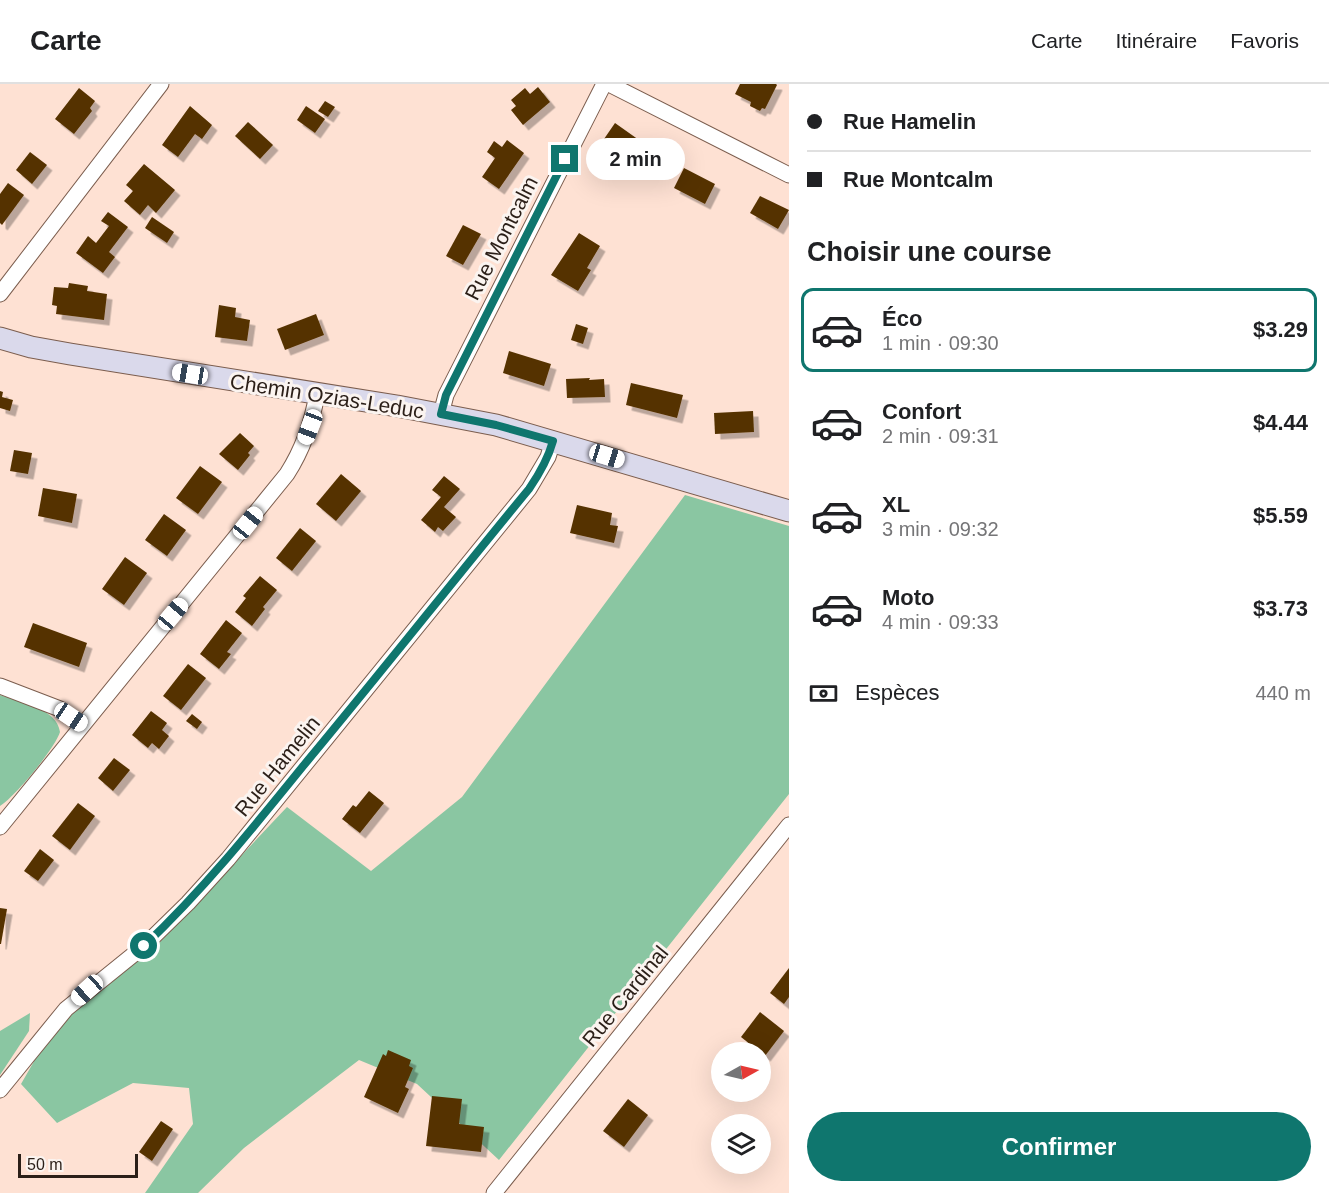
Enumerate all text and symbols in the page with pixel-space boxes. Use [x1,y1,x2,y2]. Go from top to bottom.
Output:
text: Carte [30,25,102,56]
text: Carte [1031,29,1082,52]
text: Itinéraire [1115,29,1197,52]
text: Favoris [1230,29,1299,52]
text: Rue Hamelin [843,109,976,134]
callout: 2 min [586,138,685,180]
route end [551,145,578,172]
text: 2 min [609,148,662,170]
text: Rue Montcalm [843,167,993,192]
street label: Rue Montcalm [460,172,542,304]
text: Choisir une course [807,237,1052,267]
icon: car [810,303,864,357]
text: Éco [882,306,922,331]
text: $3.29 [1253,317,1308,342]
text: 1 min · 09:30 [882,332,999,354]
car [171,362,209,386]
street label: Chemin Ozias-Leduc [228,369,426,423]
icon: car [810,396,864,450]
text: Confort [882,399,961,424]
car [295,407,325,447]
text: $4.44 [1253,410,1308,435]
text: 2 min · 09:31 [882,425,999,447]
car [587,442,627,470]
icon: car [810,489,864,543]
text: XL [882,492,910,517]
car [230,503,266,543]
text: $5.59 [1253,503,1308,528]
text: 3 min · 09:32 [882,518,999,540]
icon: car [810,582,864,636]
text: Moto [882,585,935,610]
car [155,594,191,634]
text: $3.73 [1253,596,1308,621]
text: 4 min · 09:33 [882,611,999,633]
icon: cash [807,677,840,710]
text: Espèces [855,680,939,705]
text: 440 m [1255,682,1311,704]
car [51,699,91,735]
street label: Rue Hamelin [230,712,324,820]
route start [130,932,157,959]
street label: Rue Cardinal [577,941,673,1051]
car [68,971,106,1009]
north arrow [711,1042,771,1102]
map controls [711,1042,771,1174]
button: Confirmer [807,1112,1311,1181]
button: layers [711,1114,771,1174]
scale bar [18,1151,138,1178]
text: 50 m [27,1156,63,1173]

